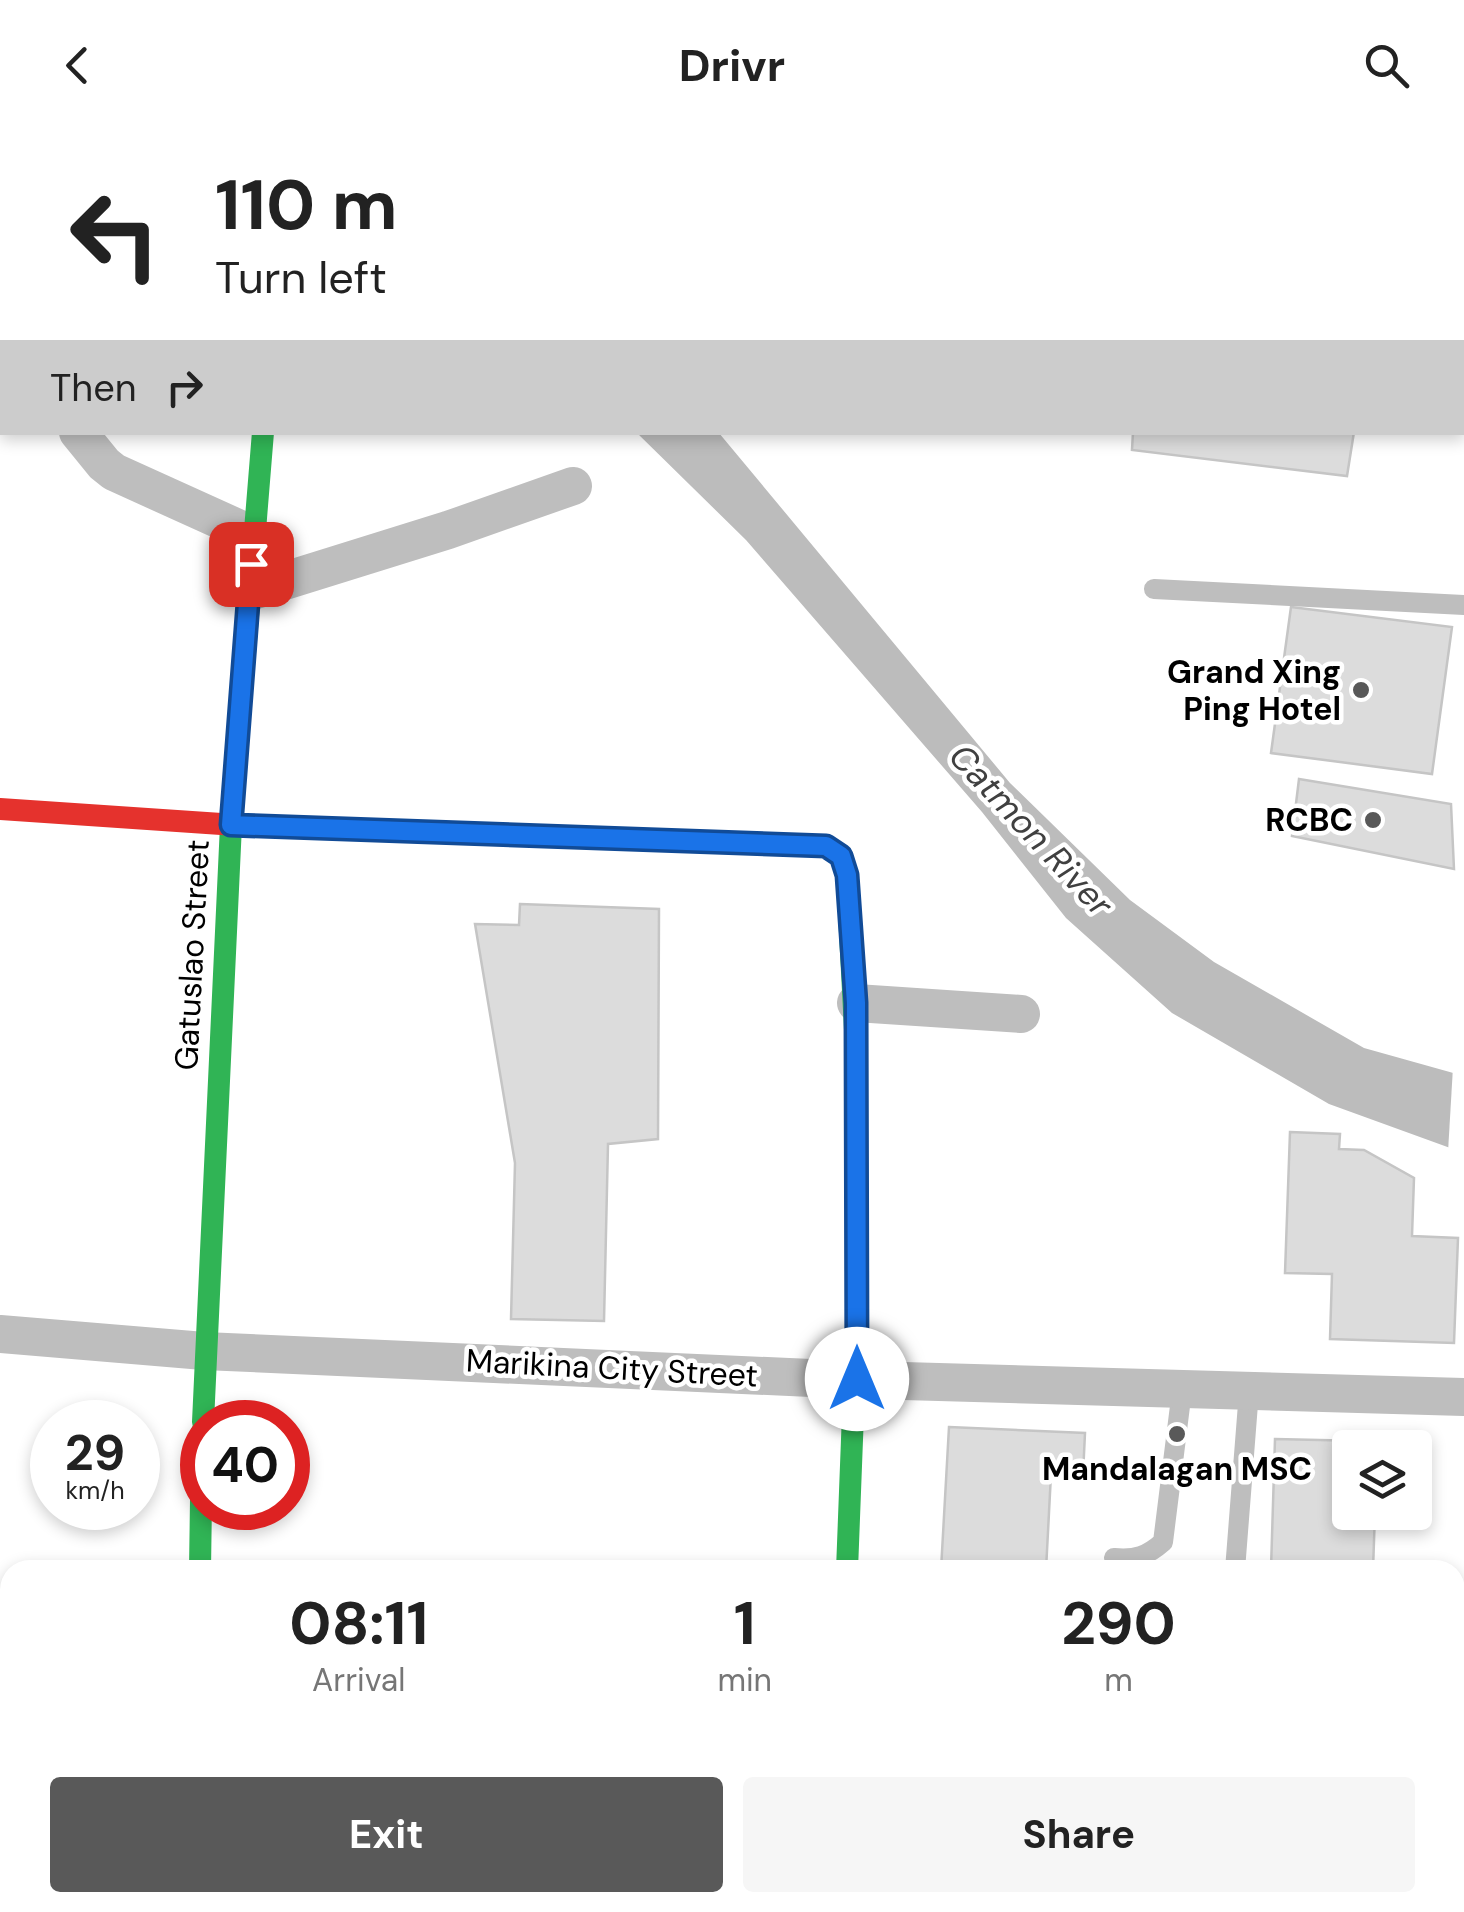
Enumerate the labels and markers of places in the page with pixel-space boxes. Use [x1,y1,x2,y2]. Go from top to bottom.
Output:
pin [209,522,294,607]
place label: Grand Xing Ping Hotel [1167,651,1341,730]
marker: Grand Xing Ping Hotel [1350,679,1372,701]
place label: RCBC [1265,799,1353,841]
marker: RCBC [1362,809,1384,831]
marker: Mandalagan MSC [1166,1423,1188,1445]
place label: Mandalagan MSC [1042,1448,1312,1490]

